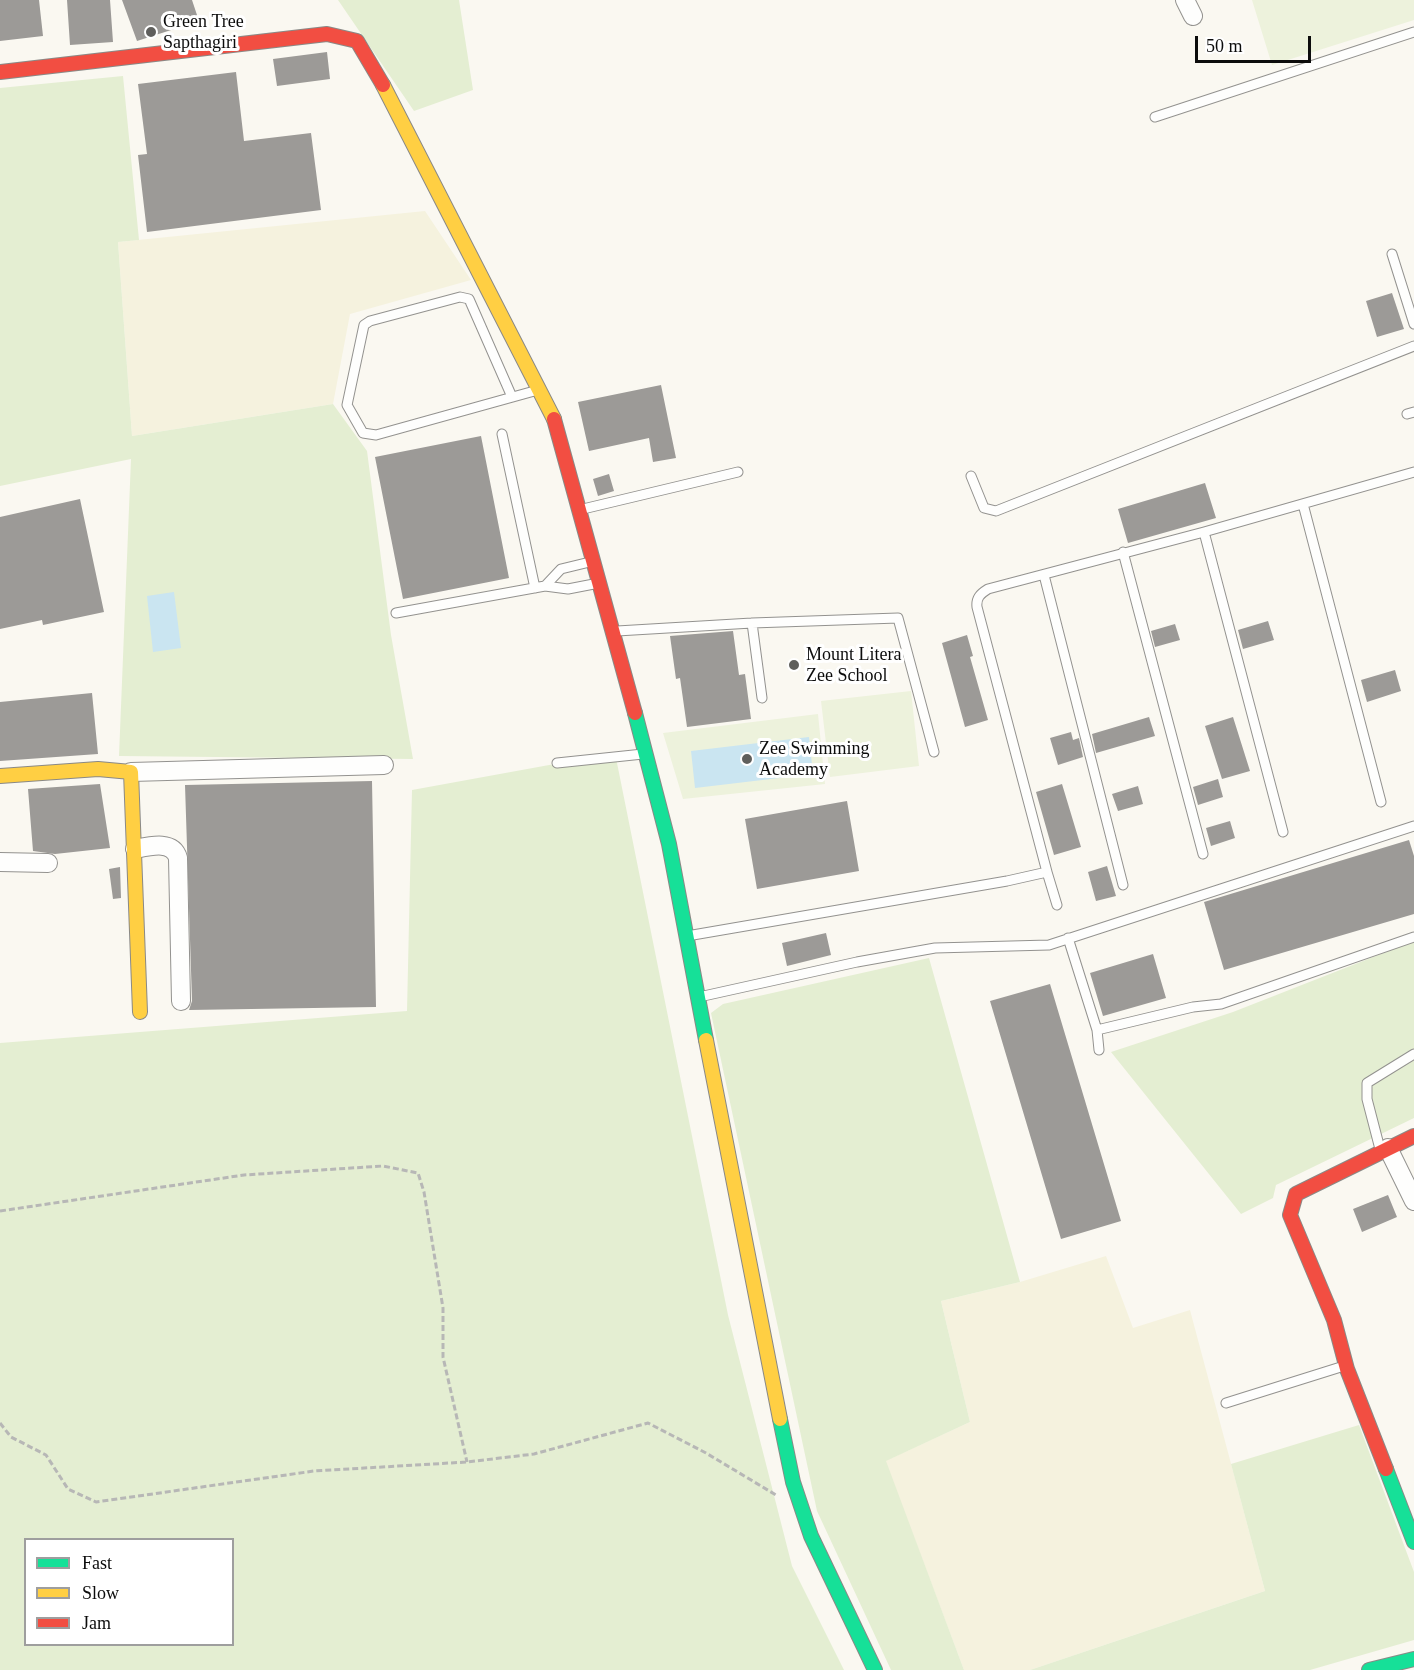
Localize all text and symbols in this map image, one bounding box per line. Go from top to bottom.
place label: Green Tree Sapthagiri [163,11,244,54]
scale bar [1198,24,1314,62]
marker: Green Tree Sapthagiri [144,25,158,39]
text: 50 m [1206,36,1243,56]
place label: Mount Litera Zee School [806,644,901,686]
marker: Mount Litera Zee School [787,658,801,672]
place label: Zee Swimming Academy [759,738,869,780]
marker: Zee Swimming Academy [740,752,754,766]
legend [24,1538,234,1646]
text: Fast [82,1553,112,1573]
text: Slow [82,1583,119,1603]
text: Jam [82,1613,111,1633]

